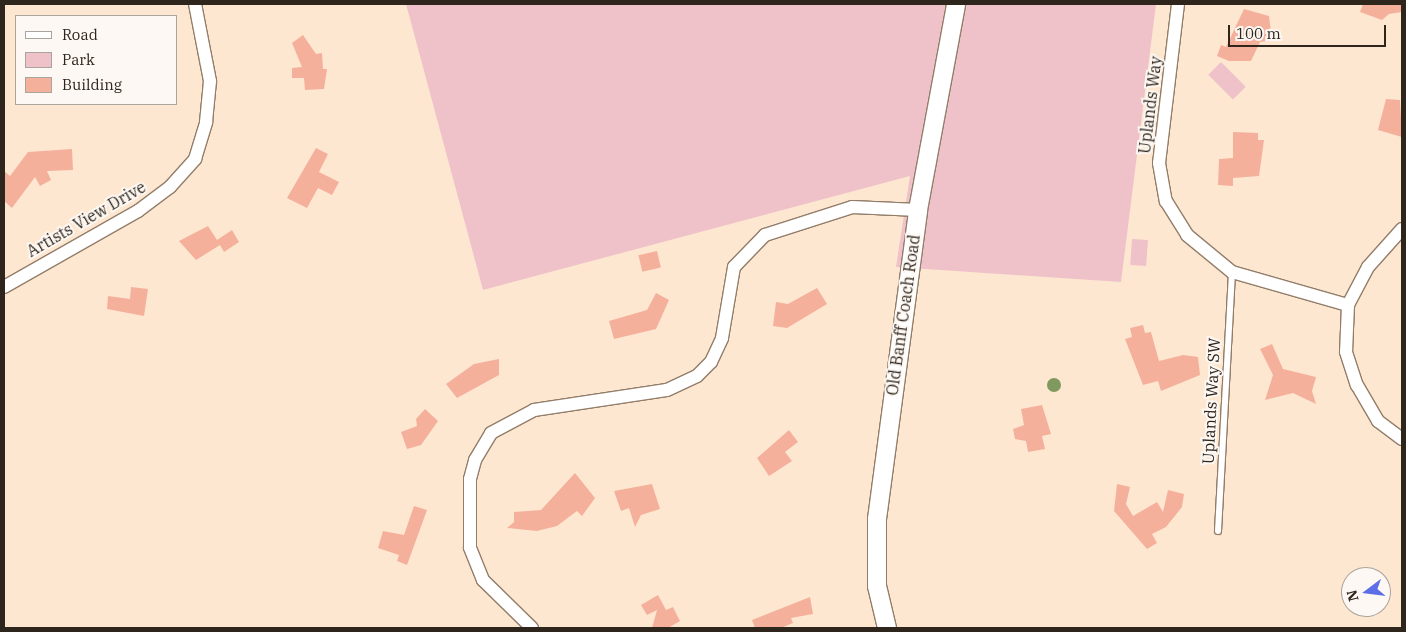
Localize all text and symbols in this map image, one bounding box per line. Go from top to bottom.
legend [15,15,178,105]
scale bar [1231,15,1388,47]
text: 100 m [1236,24,1281,43]
text: Road [62,25,98,44]
text: Park [62,50,95,69]
street label: Uplands Way [1134,55,1166,155]
text: Building [62,75,122,94]
street label: Artists View Drive [23,177,149,261]
street label: Old Banff Coach Road [882,233,924,397]
street label: Uplands Way SW [1198,337,1224,465]
north arrow [1341,567,1391,617]
text: N [1342,588,1363,603]

